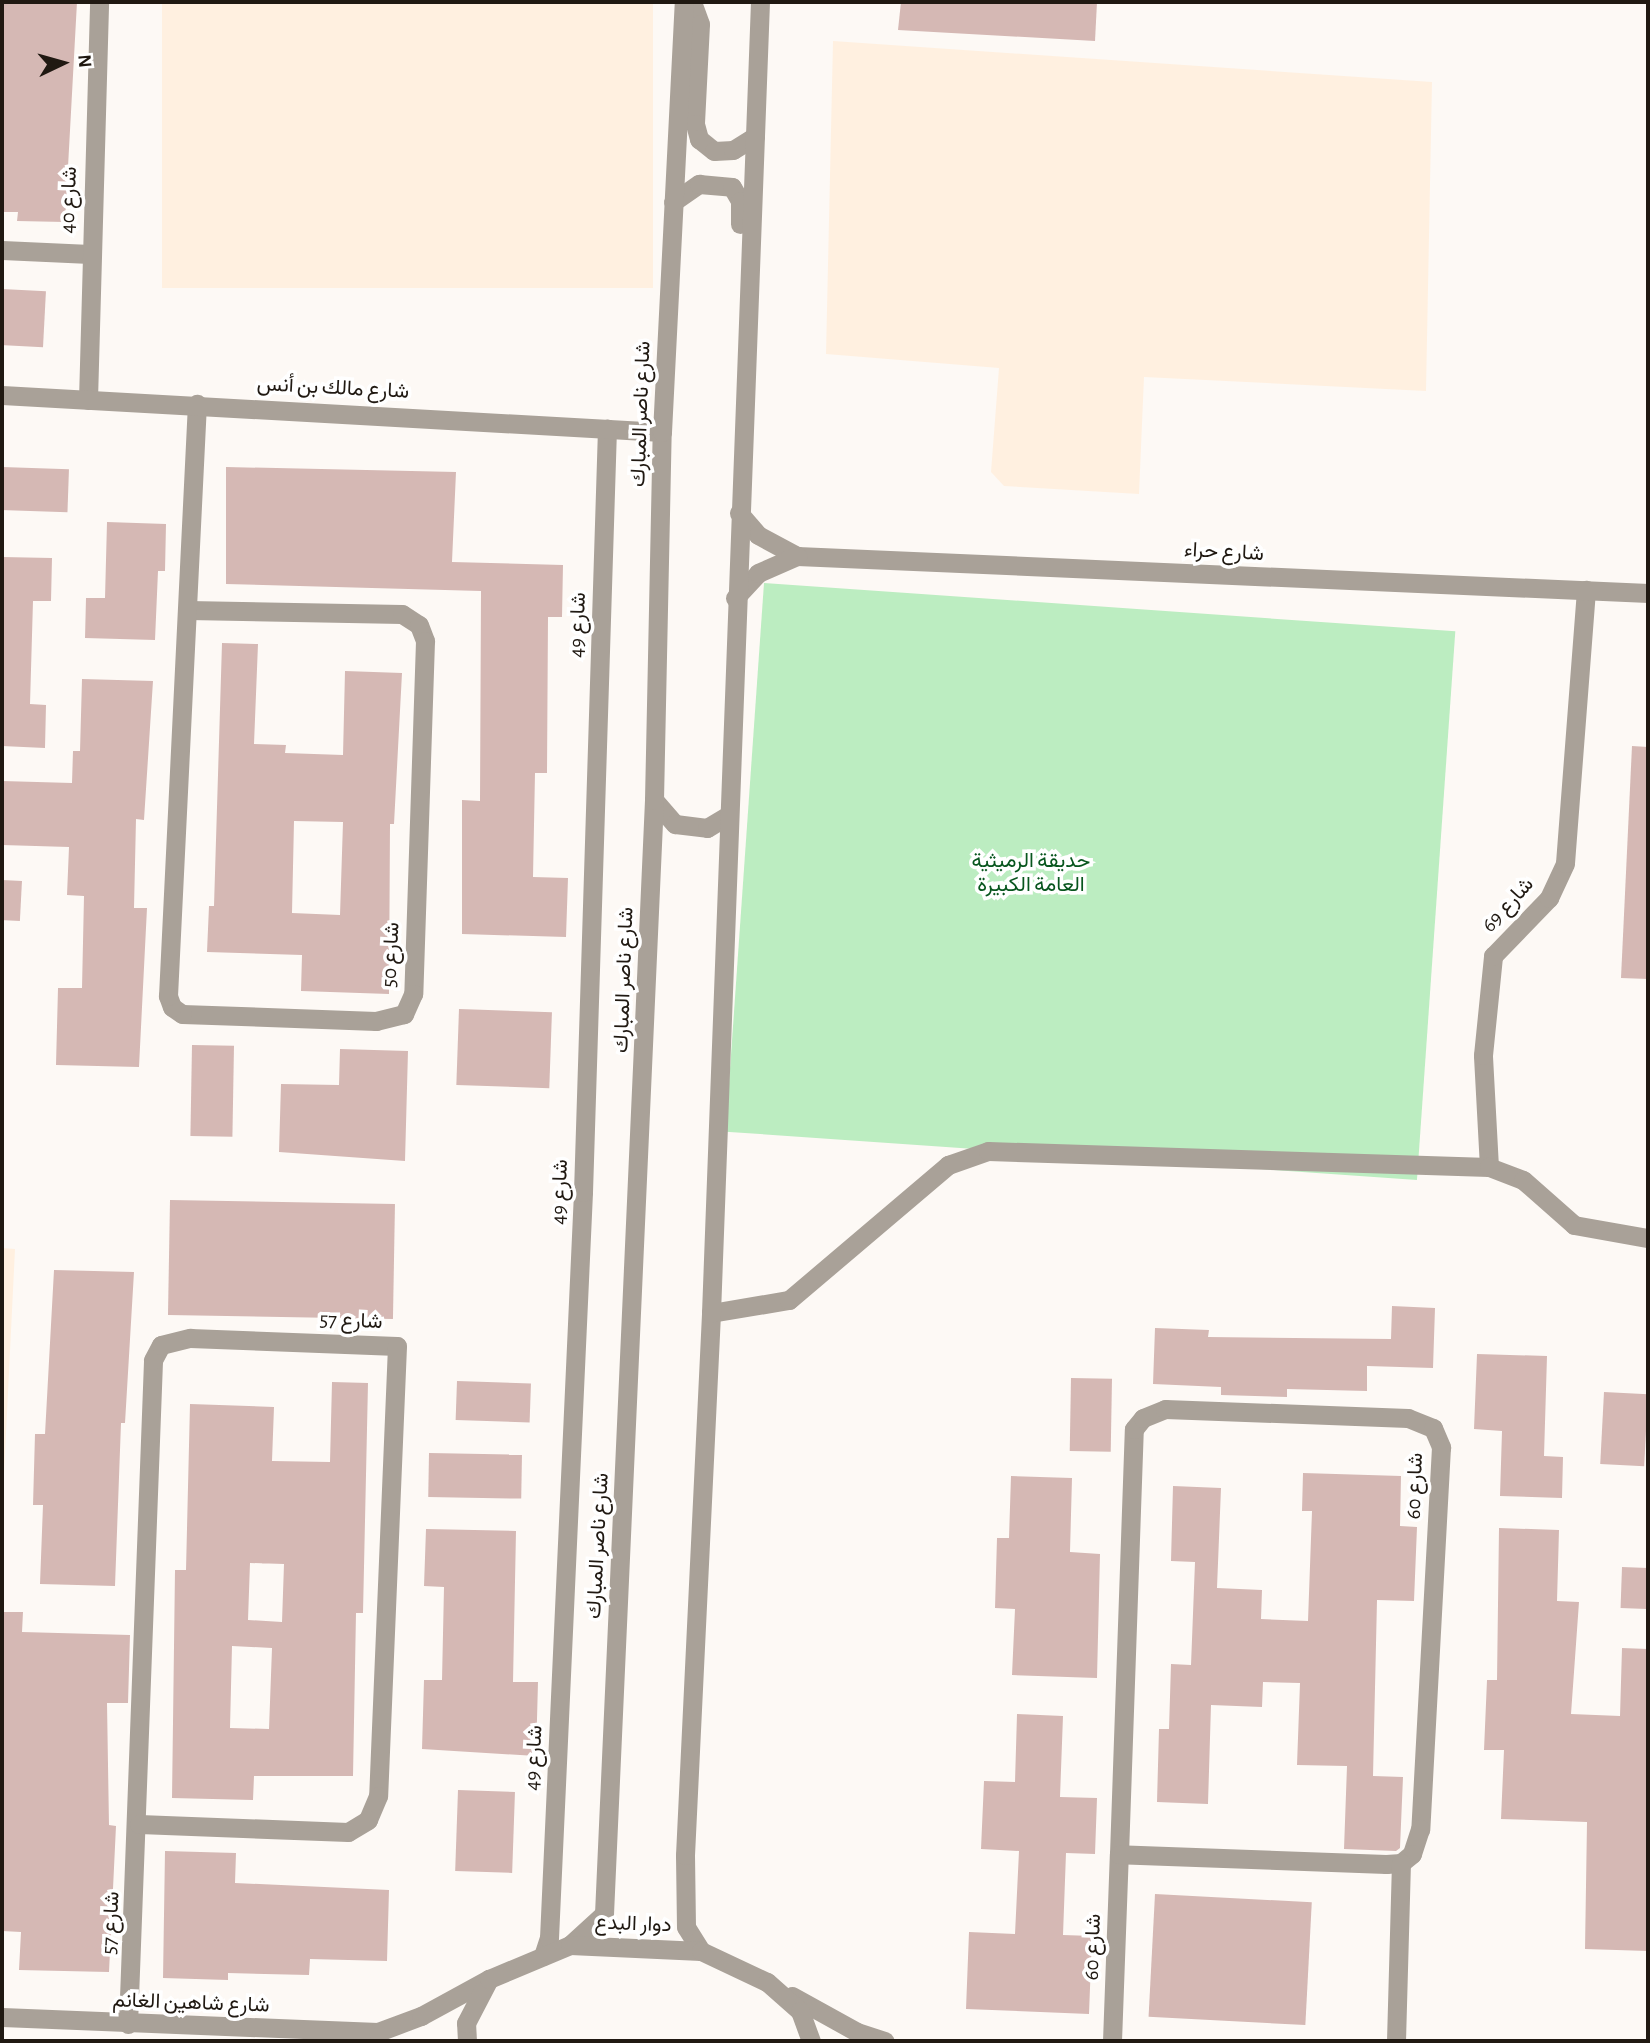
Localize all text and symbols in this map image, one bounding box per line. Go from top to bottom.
north arrow [28,28,98,98]
text: N [74,54,94,69]
street label: شارع 40 [55,166,83,234]
street label: شارع ناصر المبارك [626,340,656,488]
street label: شارع مالك بن أنس [256,371,410,405]
street label: شارع حراء [1183,537,1265,567]
street label: شارع 49 [564,592,592,658]
park label: حديقة الرميثية العامة الكبيرة [972,848,1090,898]
street label: شارع 69 [1477,872,1539,938]
street label: شارع ناصر المبارك [609,906,639,1054]
street label: شارع 50 [377,922,405,988]
street label: شارع 49 [546,1159,574,1225]
street label: شارع 57 [319,1307,383,1335]
street label: شارع 60 [1401,1452,1429,1520]
street label: شارع ناصر المبارك [582,1472,614,1620]
street label: شارع 49 [520,1725,548,1791]
street label: شارع 57 [97,1891,125,1955]
street label: دوار البدع [594,1910,672,1938]
street label: شارع 60 [1079,1913,1107,1981]
street label: شارع شاهين الغانم [112,1988,270,2018]

